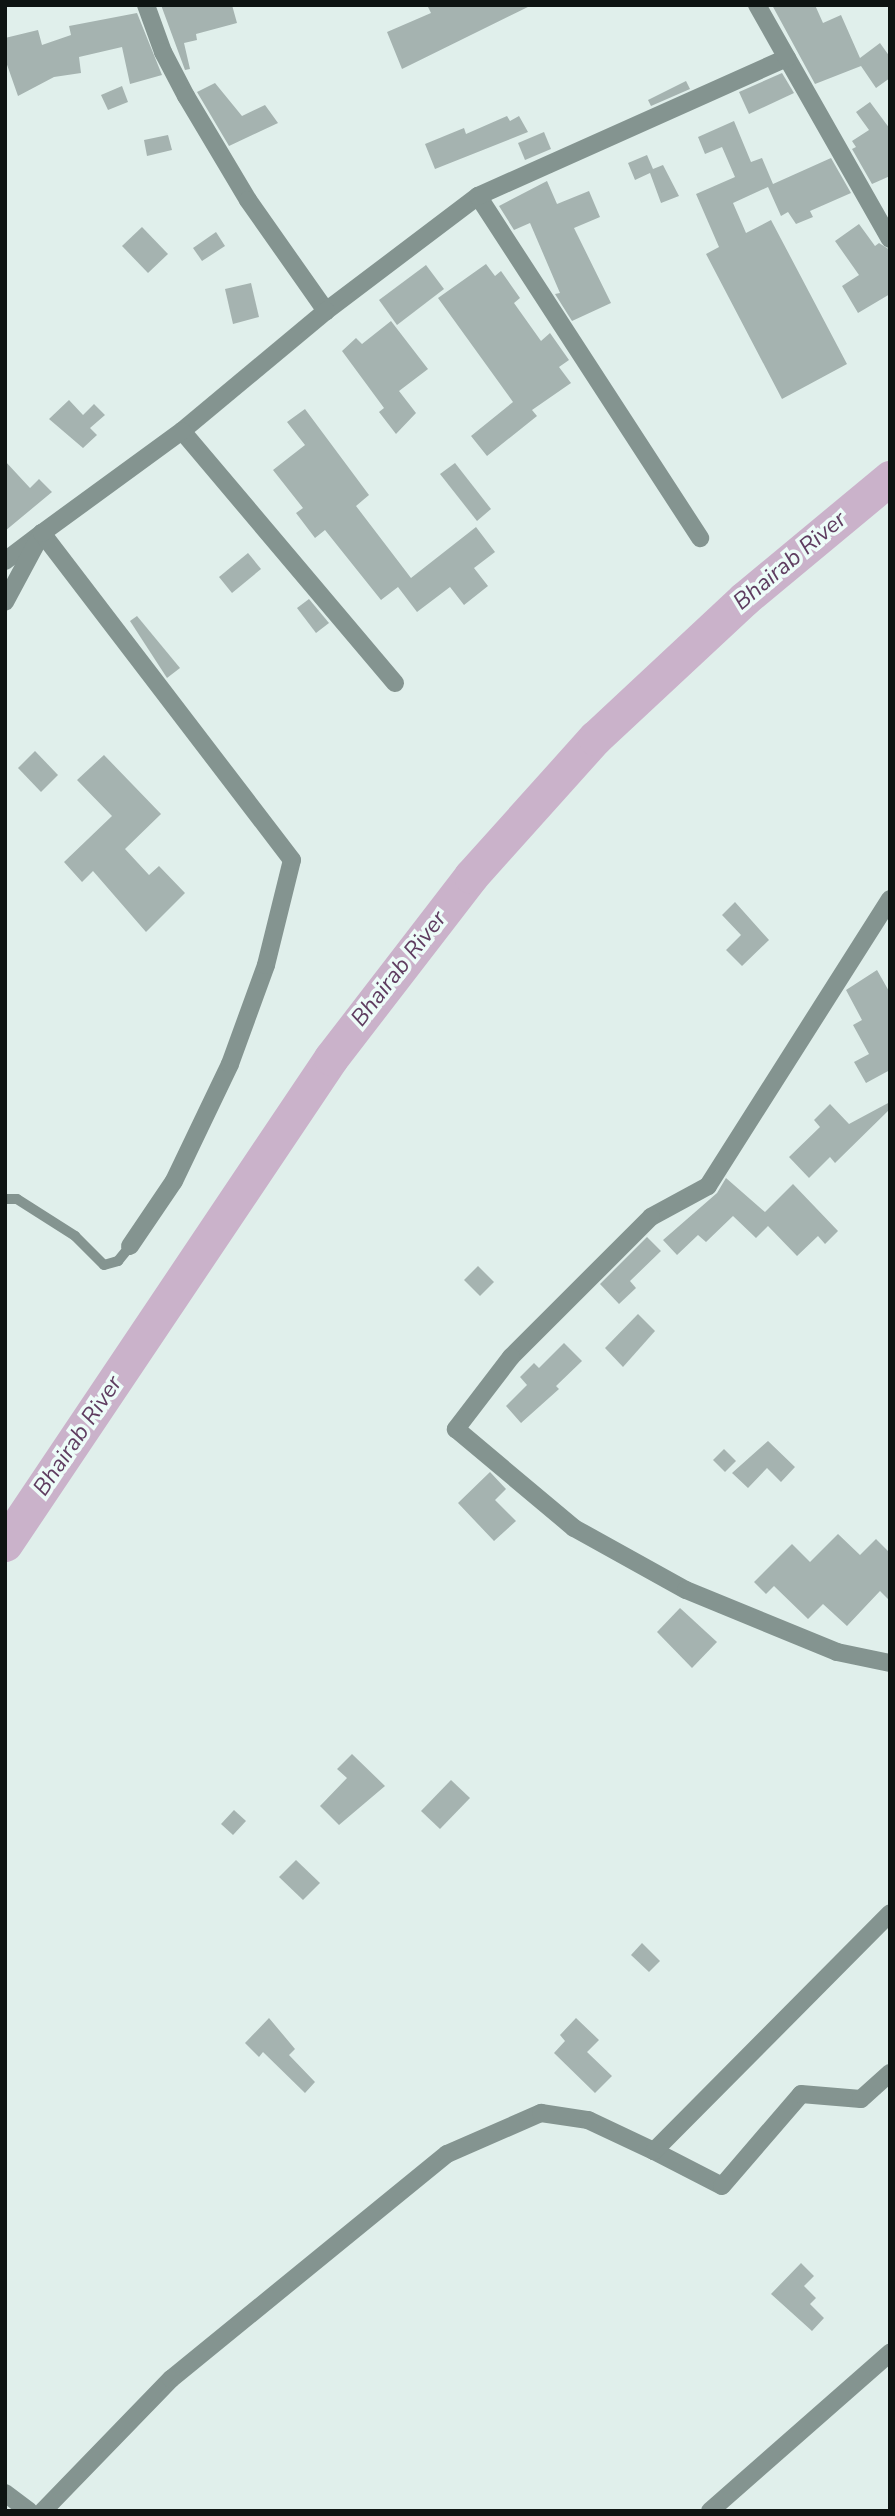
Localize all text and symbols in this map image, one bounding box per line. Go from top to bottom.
water label: Bhairab River [728,506,852,616]
water label: Bhairab River [345,906,453,1032]
water label: Bhairab River [28,1371,128,1501]

